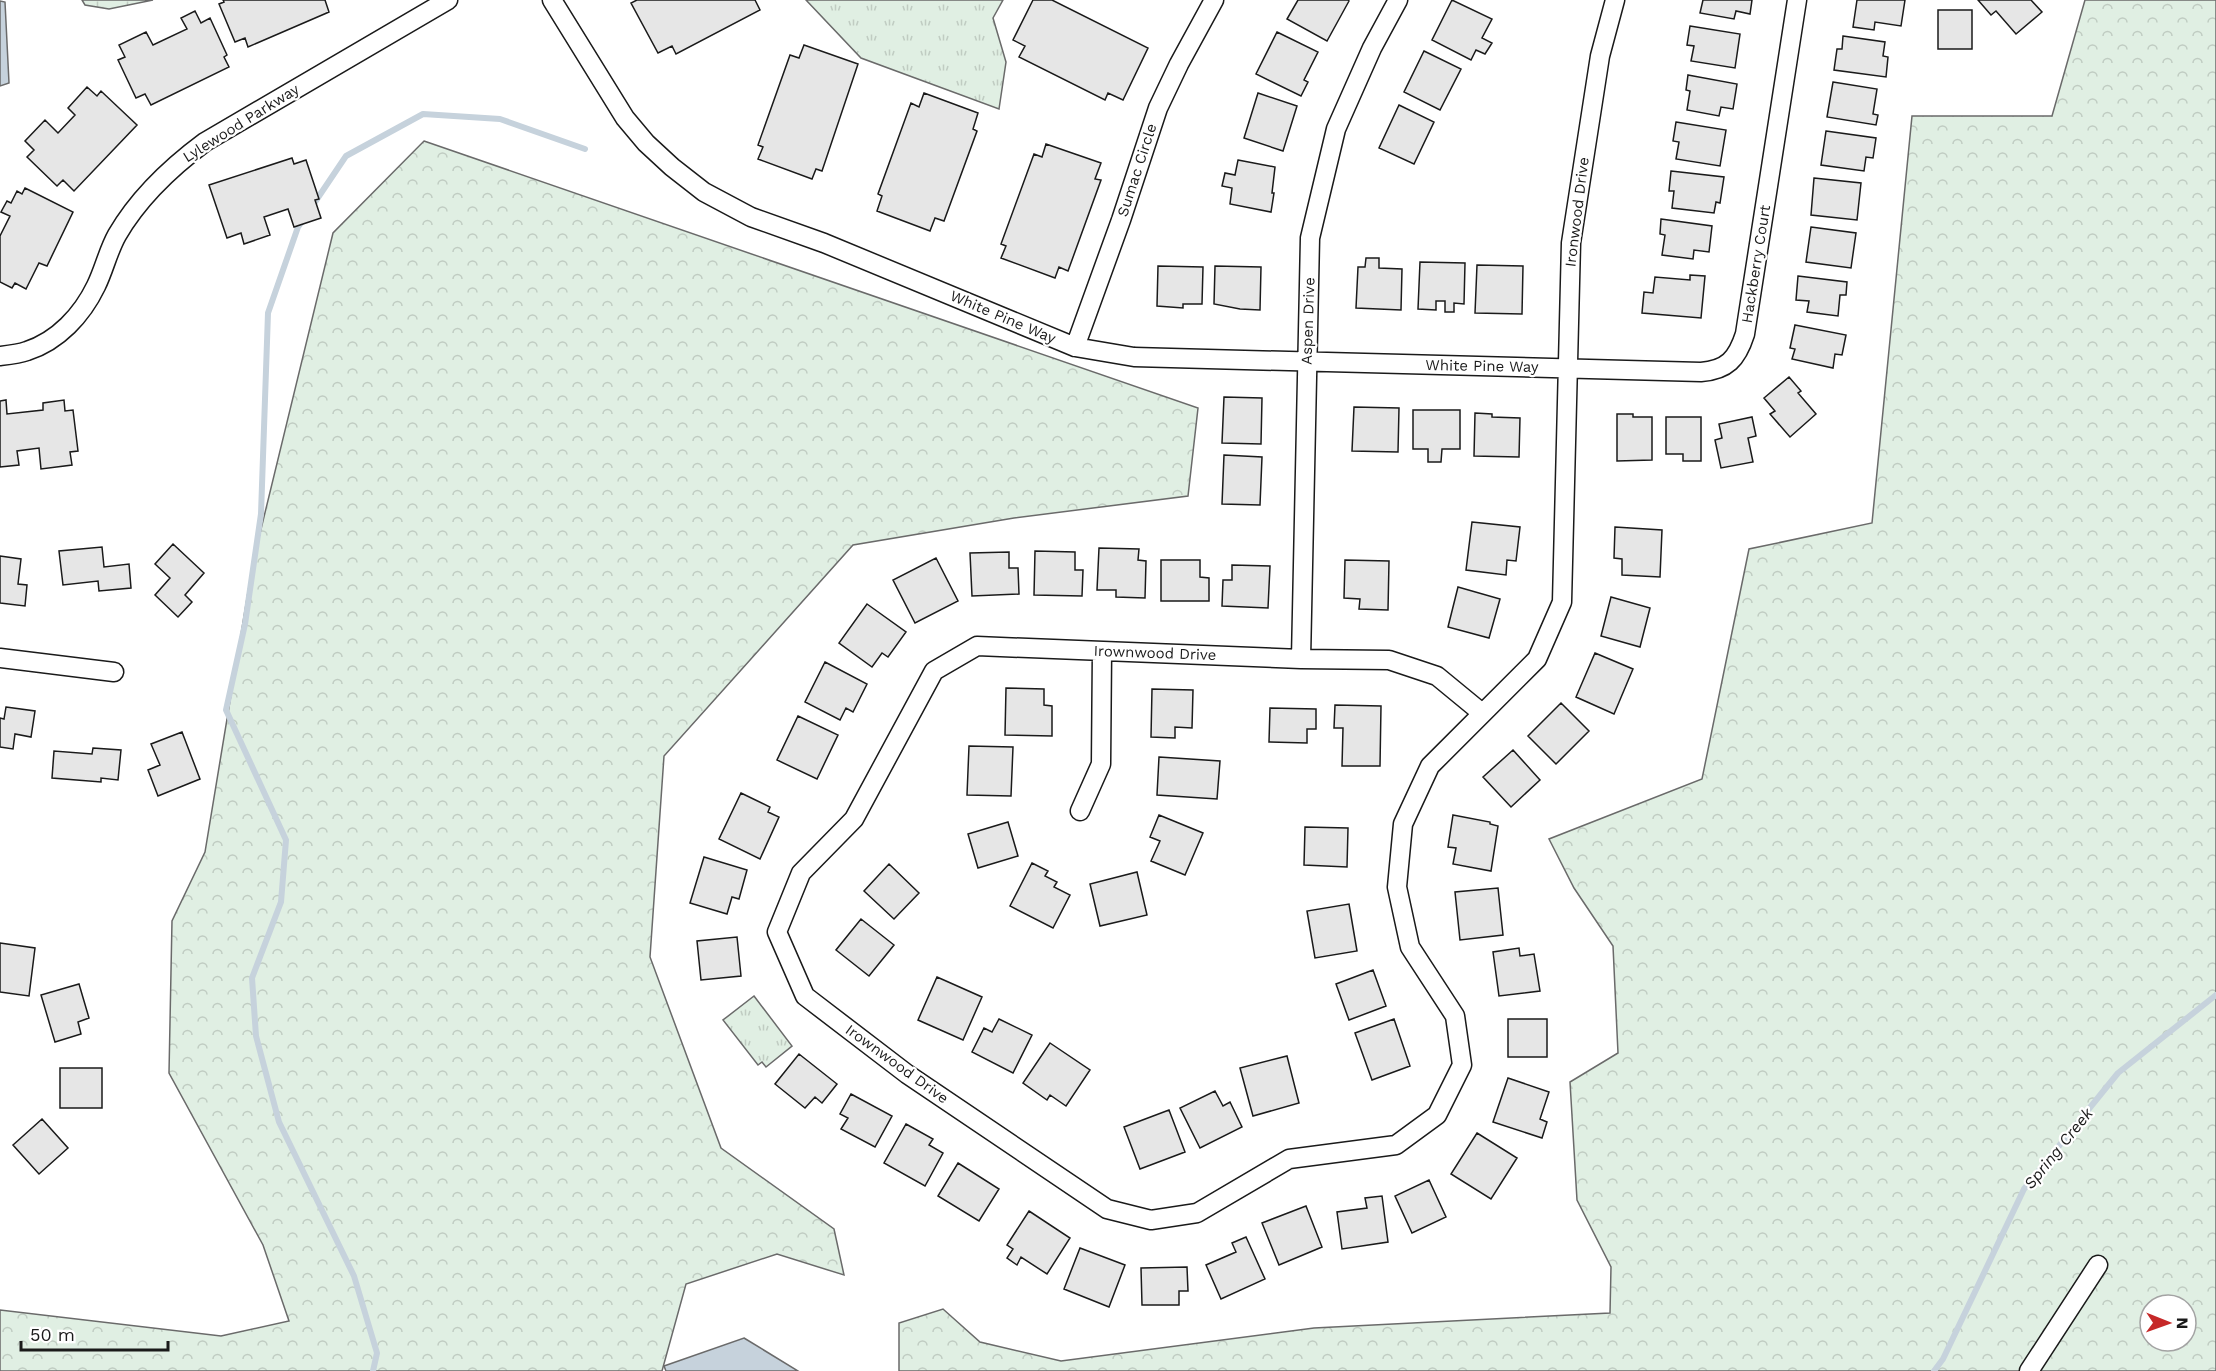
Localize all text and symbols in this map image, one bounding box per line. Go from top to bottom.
street label: Lylewood Parkway [180,80,303,166]
street label: Sumac Circle [1113,121,1161,219]
street label: Ironwood Drive [1561,156,1593,268]
street label: Hackberry Court [1738,203,1774,324]
street label: Aspen Drive [1297,277,1319,365]
street label: White Pine Way [947,287,1059,347]
street label: White Pine Way [1425,356,1539,376]
street label: Irownwood Drive [1093,642,1217,664]
street label: Irownwood Drive [842,1021,952,1107]
water label: Spring Creek [2020,1103,2098,1193]
north arrow [2138,1293,2198,1353]
scale bar [21,1314,168,1352]
text: N [2173,1317,2192,1329]
text: 50 m [30,1324,75,1345]

